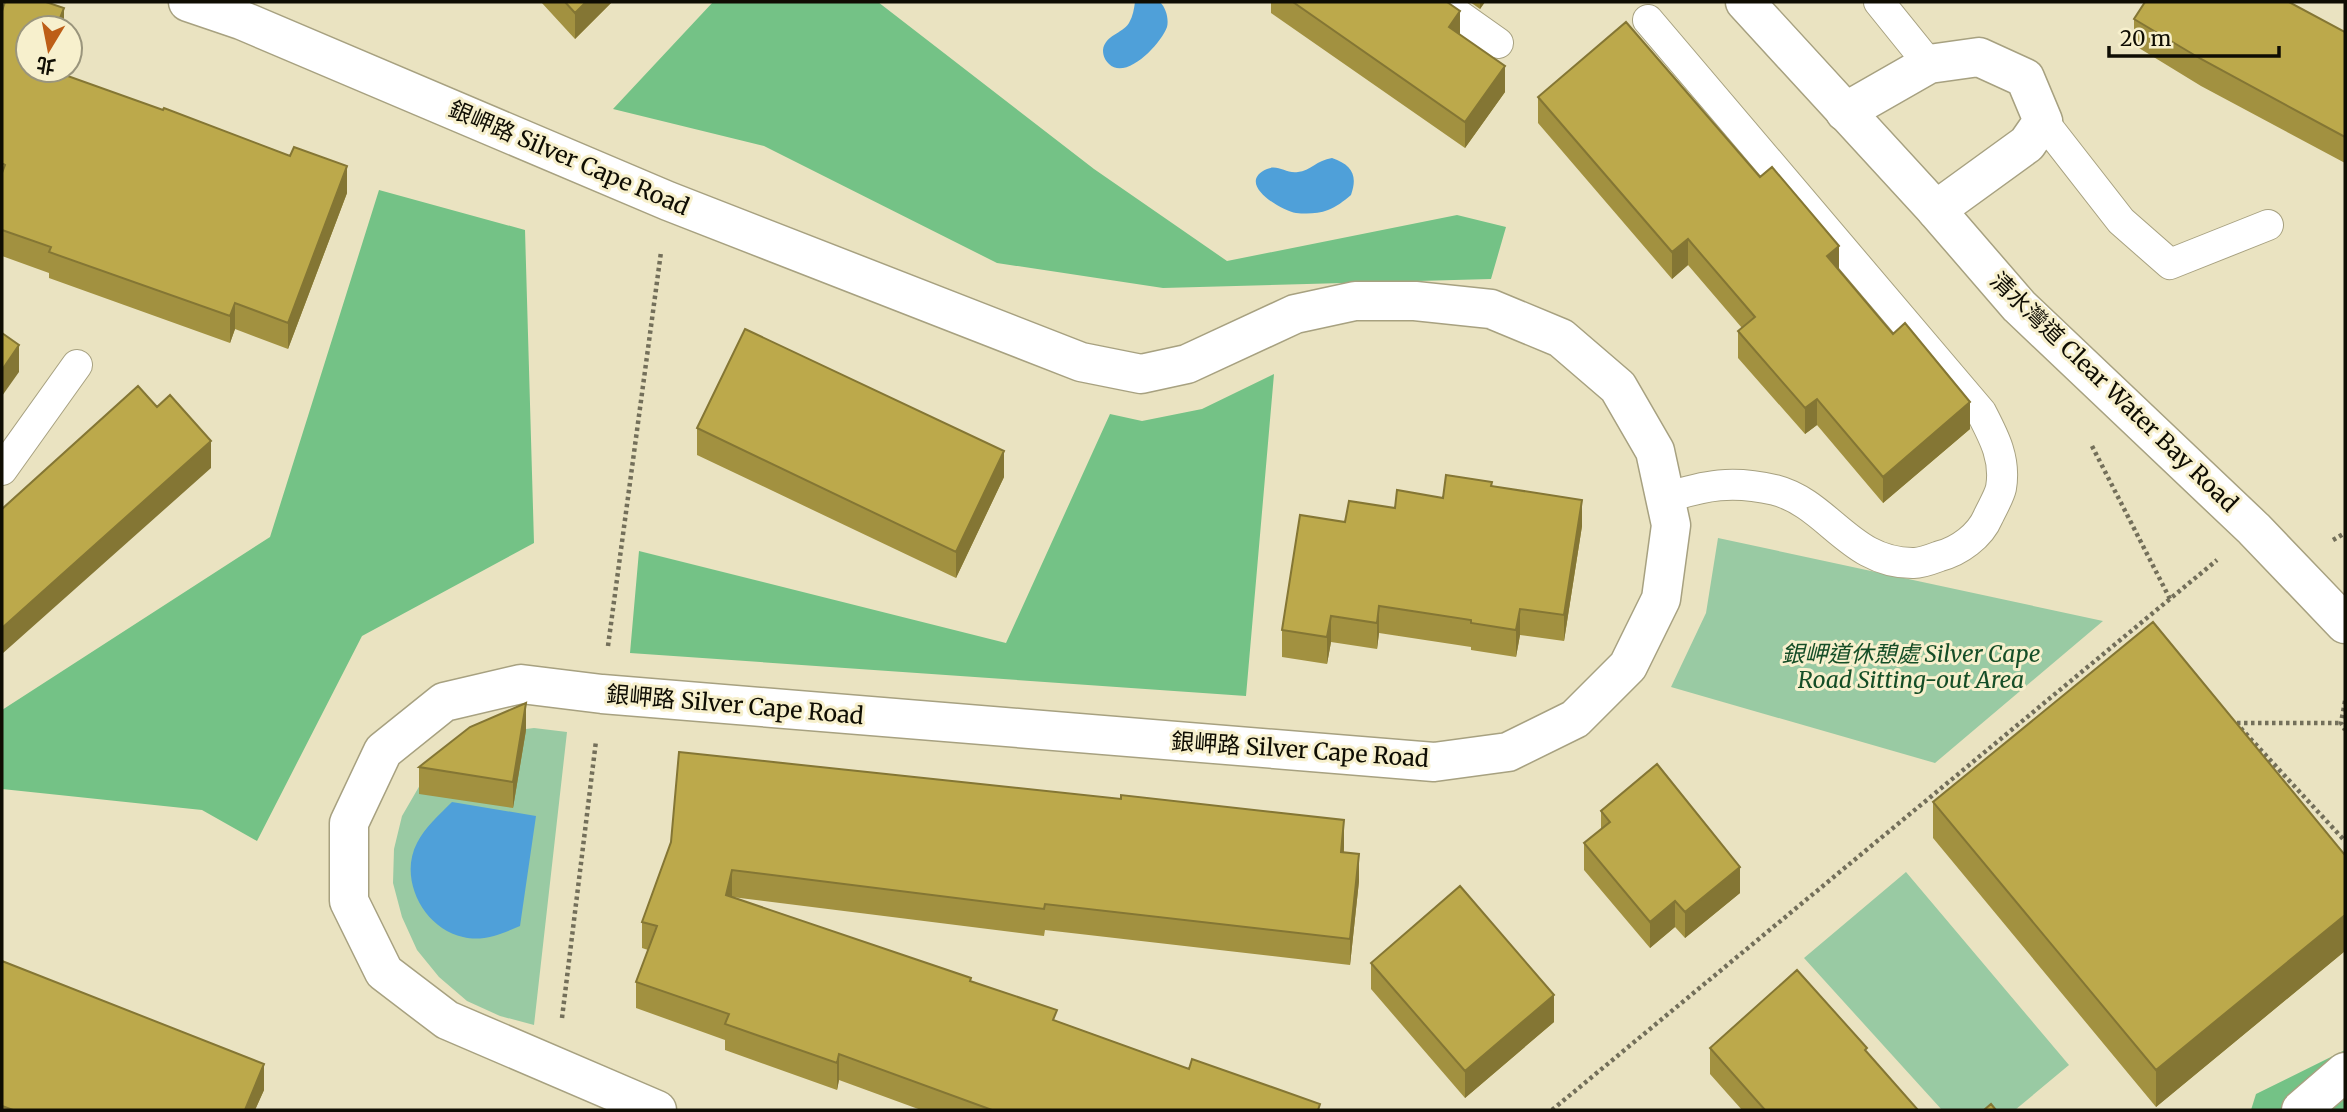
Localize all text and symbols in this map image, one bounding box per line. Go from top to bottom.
north arrow [14,14,84,84]
scale bar [2109,14,2279,58]
text: 20 m [2120,25,2172,52]
text: 北 [35,52,57,79]
street label: 銀岬路 Silver Cape Road [445,94,694,221]
street label: 清水灣道 Clear Water Bay Road [1985,266,2244,518]
park label: 銀岬道休憩處 Silver Cape Road Sitting-out Area [1782,639,2040,694]
street label: 銀岬路 Silver Cape Road [605,679,865,730]
street label: 銀岬路 Silver Cape Road [1170,726,1430,773]

